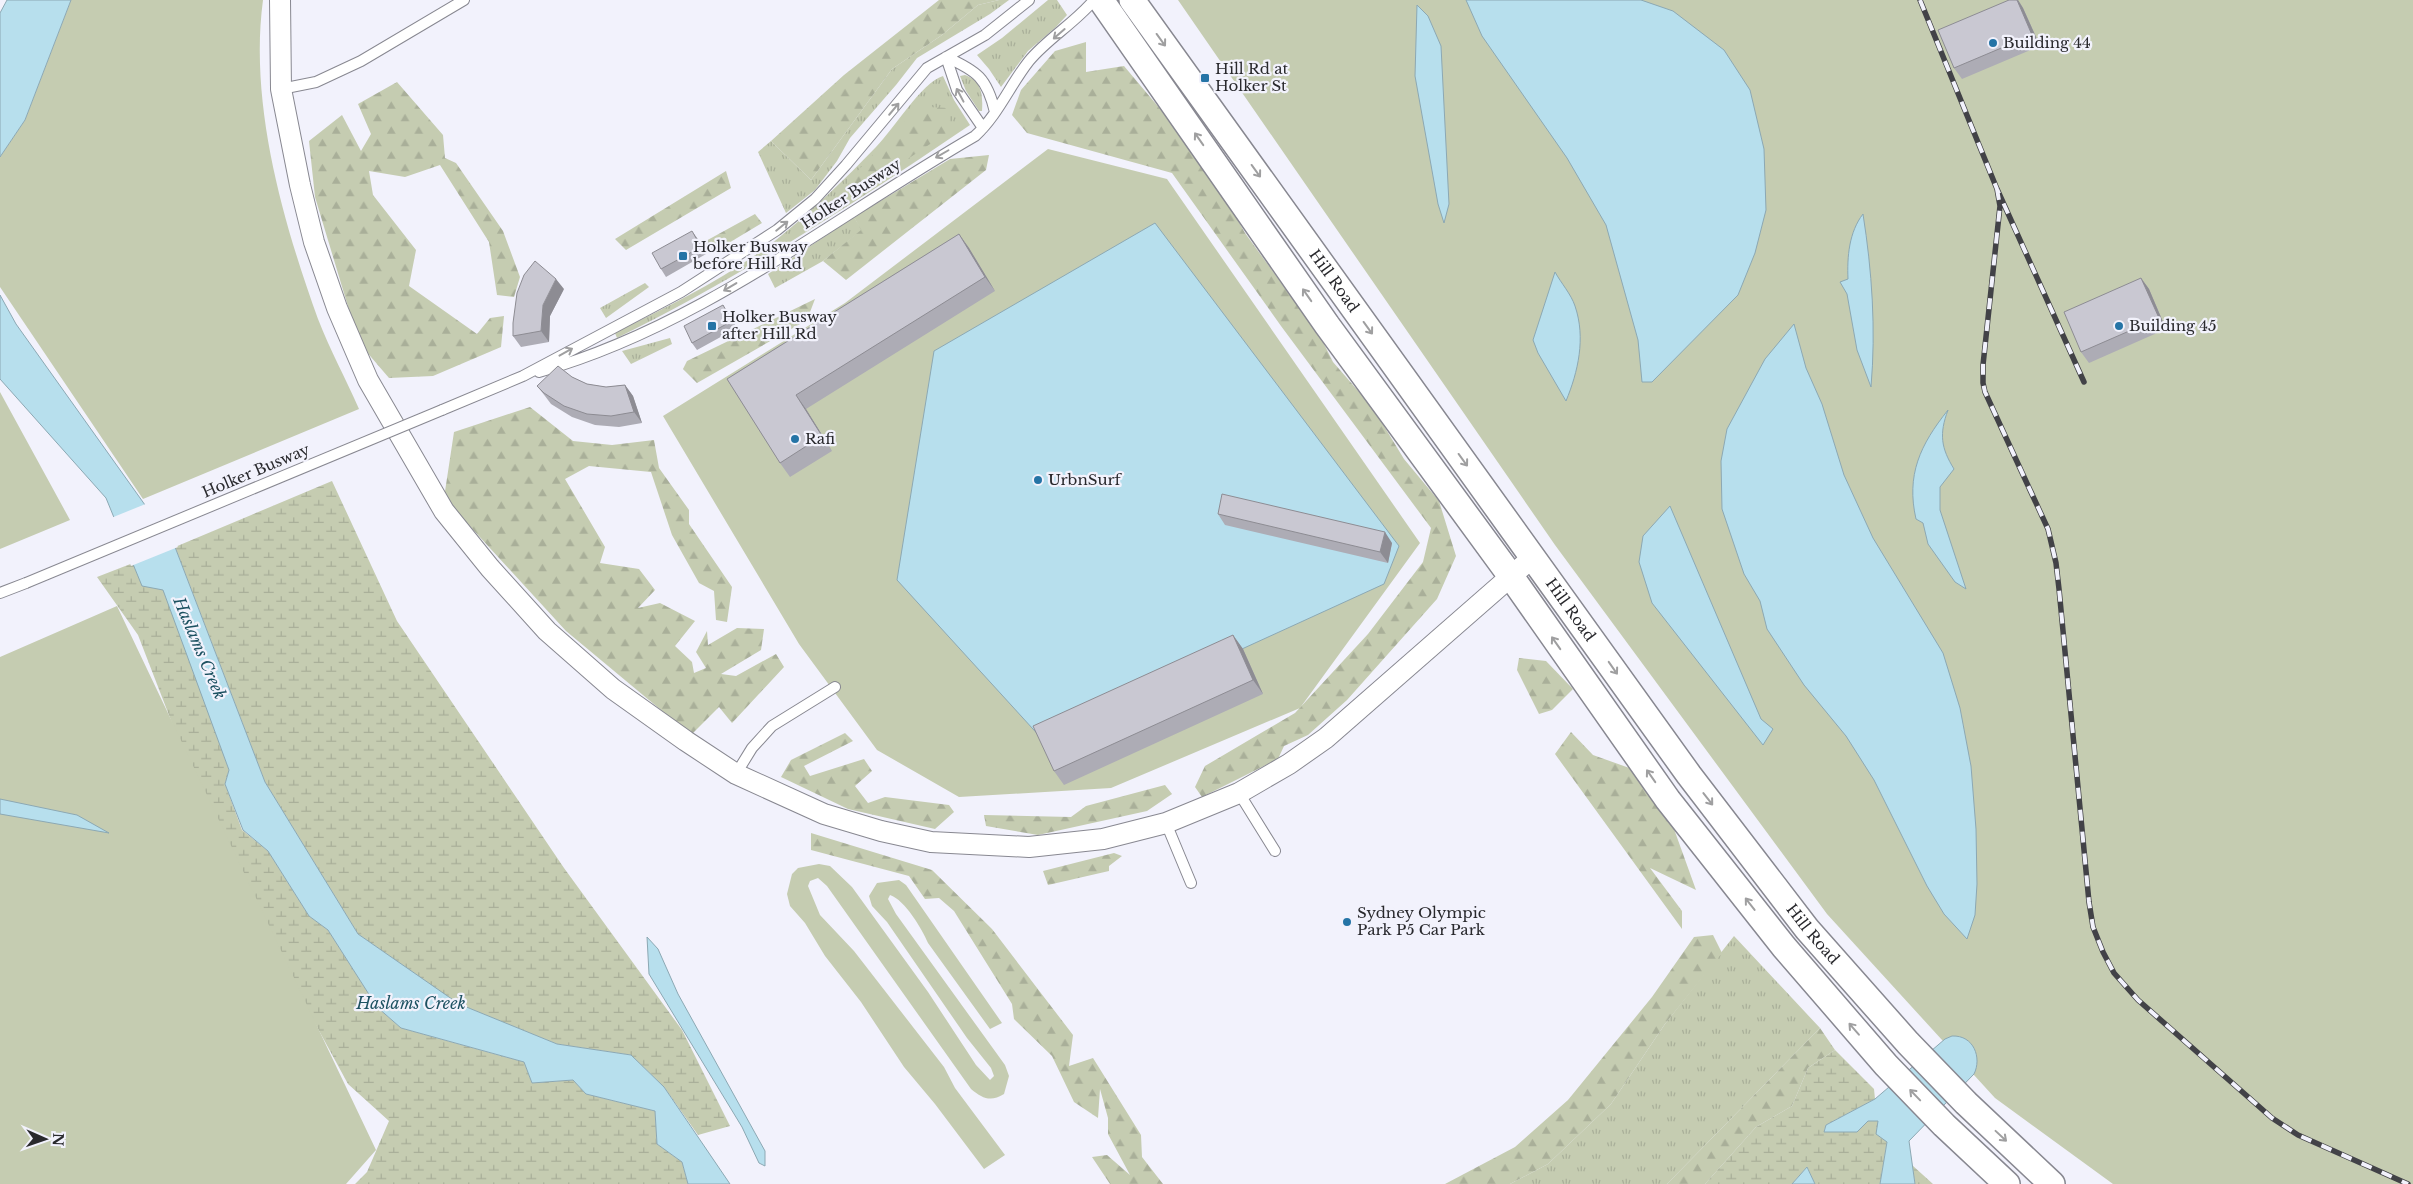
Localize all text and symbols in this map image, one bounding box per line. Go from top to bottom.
one-way arrow [1052,28,1065,39]
one-way arrow [1156,32,1166,46]
place label: Building 44 [2003,33,2091,52]
marker: Building 44 [1987,37,1999,49]
place label: Hill Rd at Holker St [1215,59,1288,95]
marker: Hill Rd at Holker St [1199,72,1211,84]
one-way arrow [955,88,965,103]
one-way arrow [888,103,899,116]
one-way arrow [1194,132,1204,146]
one-way arrow [935,150,950,160]
street label: Holker Busway [797,154,904,233]
one-way arrow [1251,164,1261,178]
one-way arrow [775,221,788,232]
place label: Holker Busway before Hill Rd [692,237,808,273]
street label: Hill Road [1305,245,1363,316]
marker: Holker Busway before Hill Rd [677,250,689,262]
one-way arrow [723,282,737,292]
one-way arrow [1302,288,1312,302]
place label: Holker Busway after Hill Rd [722,307,837,343]
place label: Building 45 [2129,316,2216,335]
marker: Holker Busway after Hill Rd [706,320,718,332]
one-way arrow [1363,320,1373,334]
marker: Building 45 [2113,320,2125,332]
one-way arrow [558,347,573,356]
place label: Rafi [805,429,835,448]
marker: Rafi [789,433,801,445]
street label: Holker Busway [199,439,313,502]
one-way arrow [1458,452,1468,466]
place label: UrbnSurf [1048,470,1123,489]
marker: UrbnSurf [1032,474,1044,486]
street label: Hill Road [1542,574,1600,645]
water label: Haslams Creek [169,593,231,702]
one-way arrow [1551,636,1561,650]
one-way arrow [1607,661,1618,674]
one-way arrow [1645,769,1656,783]
one-way arrow [1702,792,1713,805]
one-way arrow [1745,897,1755,911]
street label: Hill Road [1782,900,1844,968]
place label: Sydney Olympic Park P5 Car Park [1357,903,1486,939]
marker: Sydney Olympic Park P5 Car Park [1341,916,1353,928]
water label: Haslams Creek [355,993,466,1013]
one-way arrow [1849,1022,1860,1035]
one-way arrow [1909,1089,1921,1102]
north arrow [20,1114,70,1164]
one-way arrow [1995,1130,2008,1142]
text: N [49,1133,67,1146]

